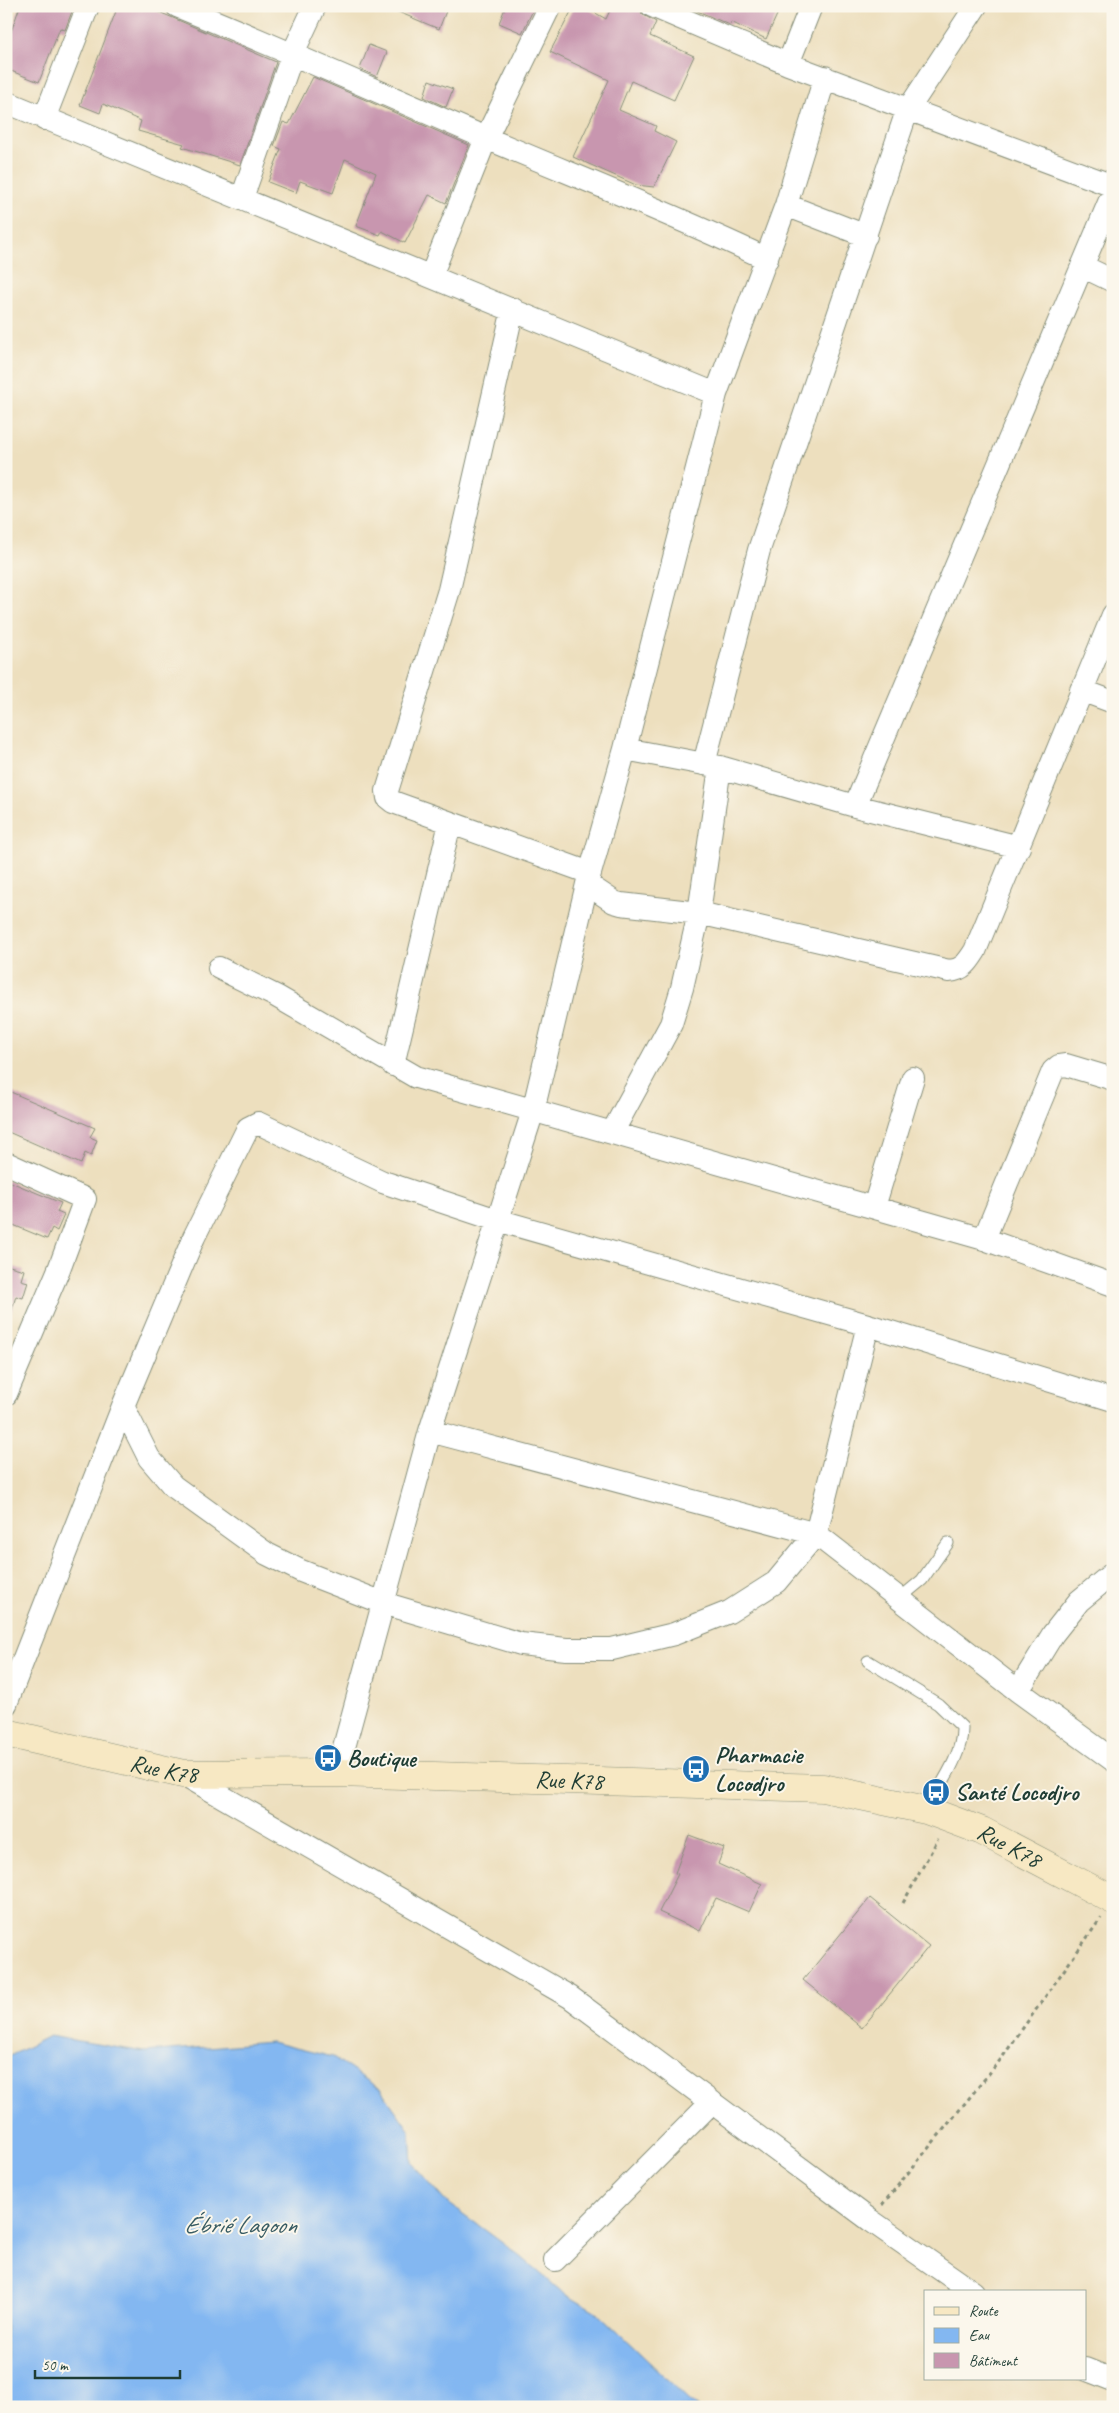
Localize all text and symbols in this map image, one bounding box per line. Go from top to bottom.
place label: Pharmacie Locodjro [715,1740,804,1798]
bus stop icon: Boutique [313,1743,343,1773]
place label: Boutique [347,1743,418,1773]
street label: Rue K78 [127,1747,200,1790]
bus stop icon: Pharmacie Locodjro [681,1754,711,1784]
street label: Rue K78 [535,1764,606,1796]
bus stop icon: Santé Locodjro [921,1777,951,1807]
place label: Santé Locodjro [955,1777,1081,1807]
street label: Rue K78 [972,1816,1048,1876]
water label: Ébrié Lagoon [184,2209,298,2241]
legend [924,2290,1086,2380]
text: Route [969,2302,999,2321]
text: Eau [969,2326,990,2345]
scale bar [35,2348,180,2380]
text: Bâtiment [969,2352,1019,2371]
text: 50 m [42,2356,69,2375]

